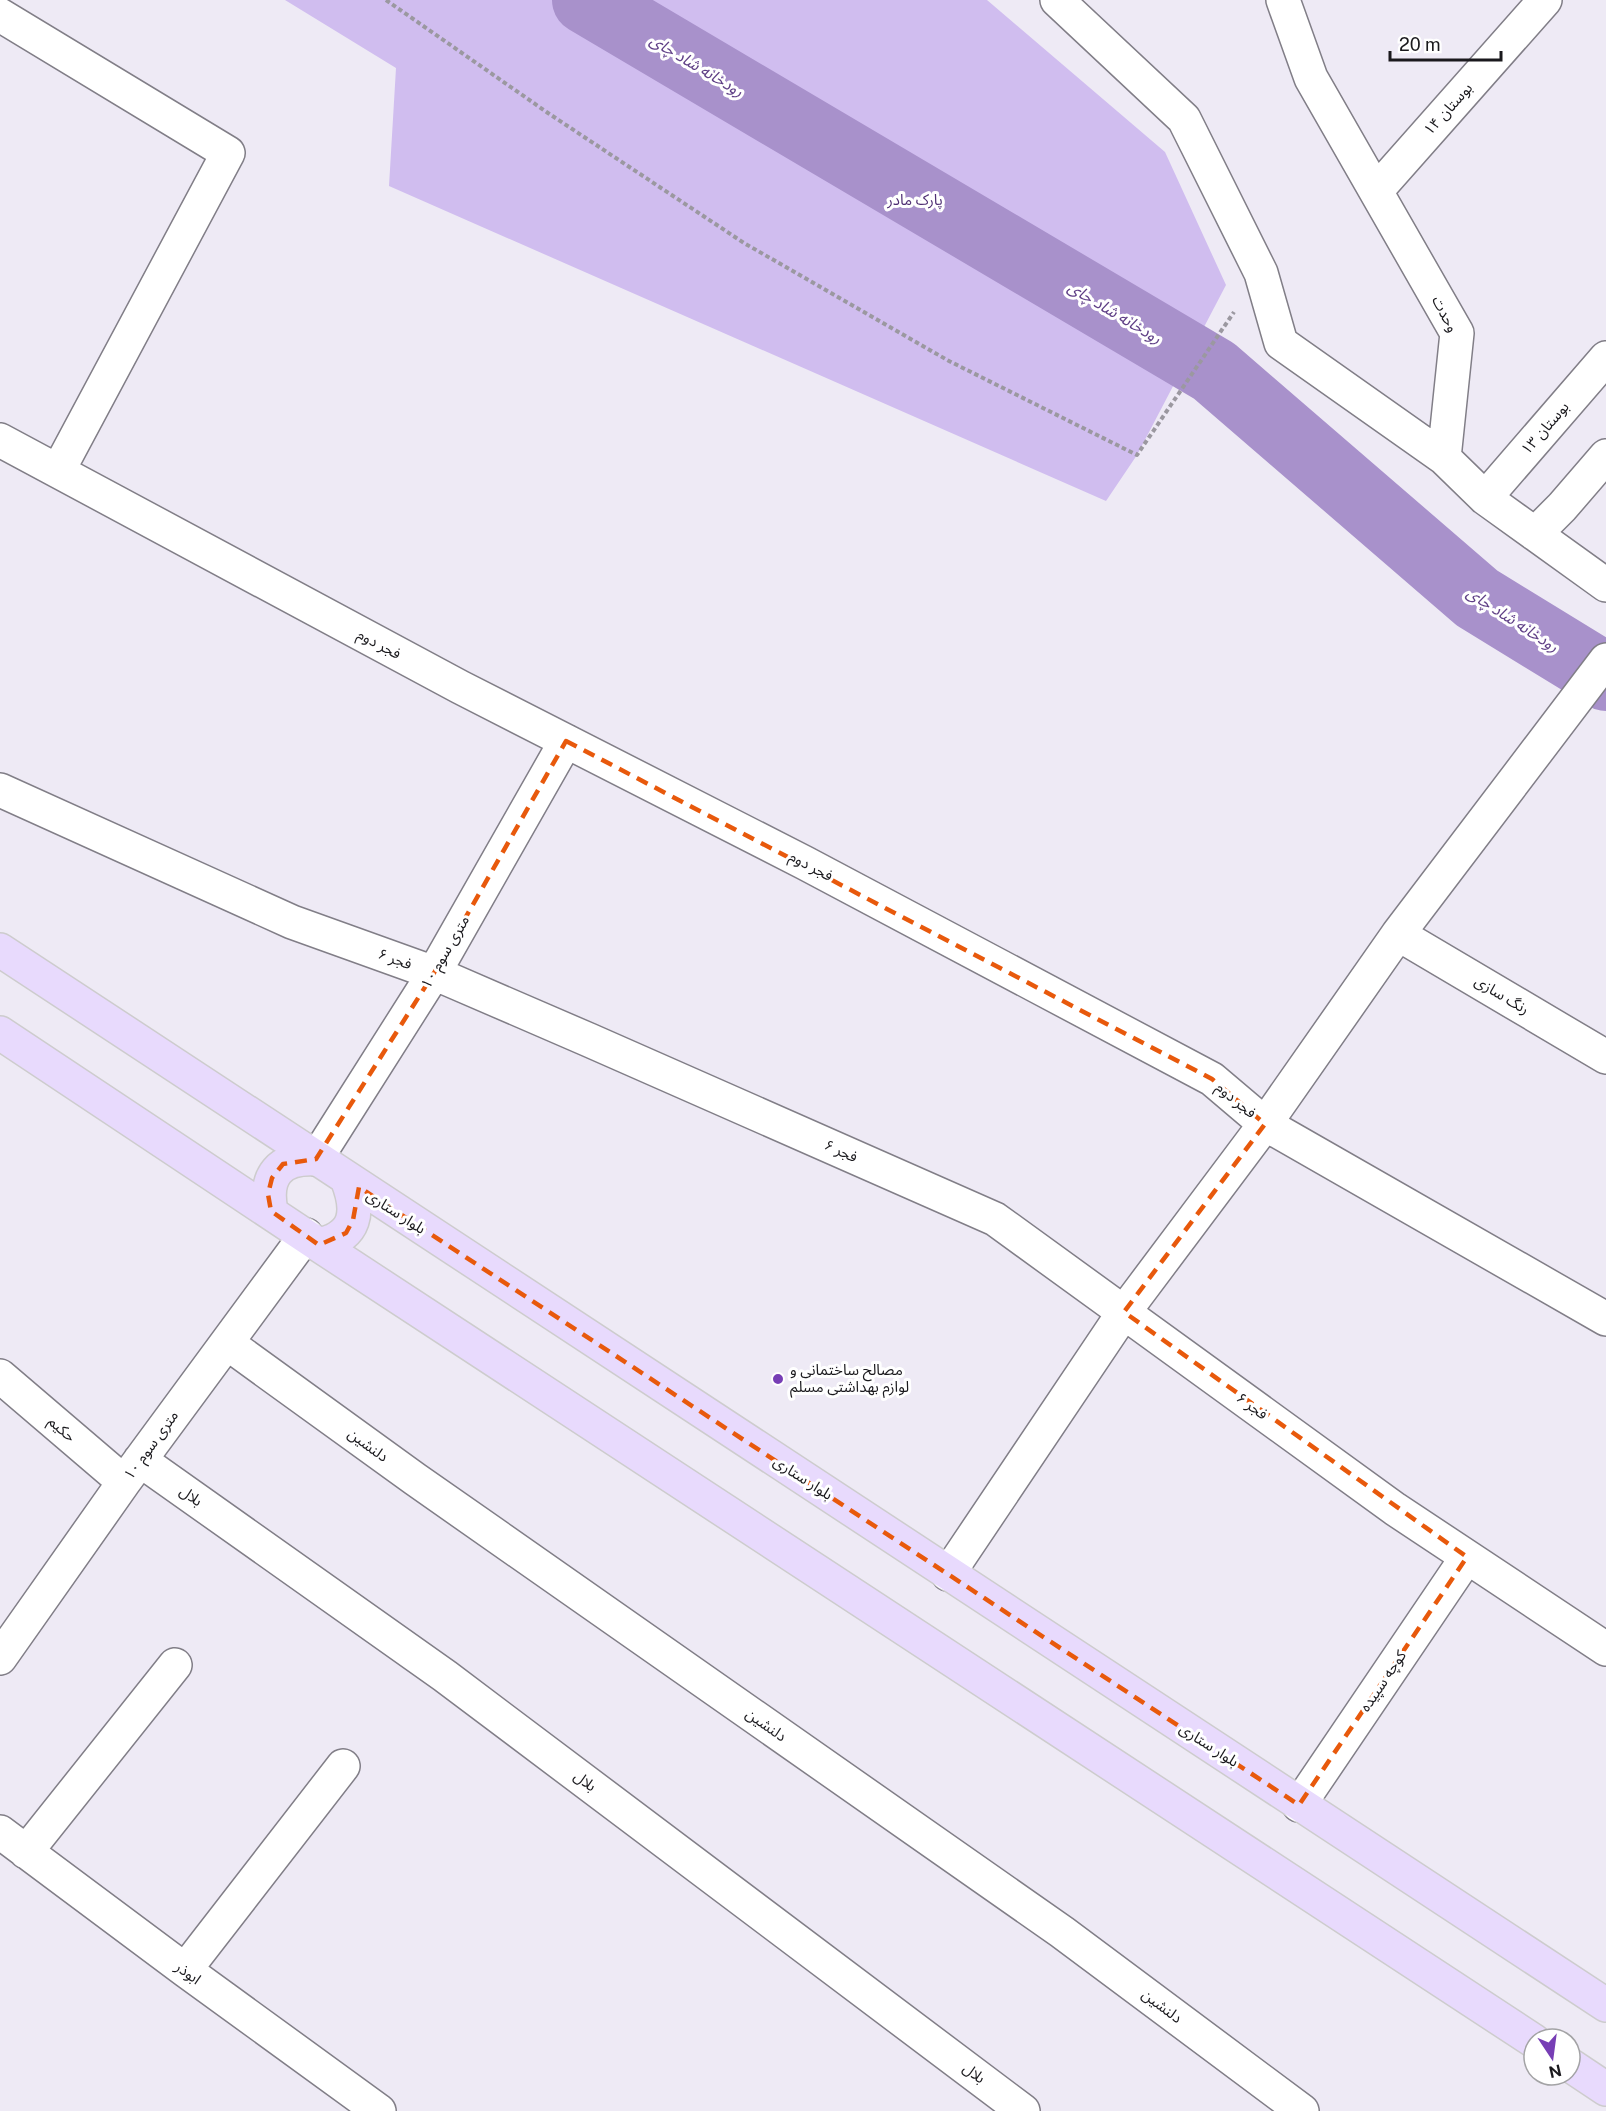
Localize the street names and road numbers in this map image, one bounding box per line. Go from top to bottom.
street label: بوستان ۱۴ [1420,79,1476,139]
street label: وحدت [1428,293,1462,335]
street label: بوستان ۱۳ [1517,398,1573,458]
street label: فجر دوم [353,625,404,665]
street label: فجر دوم [785,847,836,887]
street label: ۱۰ متری سوم [417,912,475,993]
street label: فجر ۶ [376,945,415,973]
street label: رنگ سازی [1471,972,1533,1018]
street label: فجر دوم [1211,1078,1260,1124]
street label: فجر ۶ [822,1136,861,1166]
street label: بلوار ستاری [363,1186,429,1238]
street label: فجر ۶ [1233,1389,1271,1424]
street label: ۱۰ متری سوم [120,1407,184,1484]
street label: حکیم [43,1412,80,1447]
street label: دلنشین [344,1424,392,1466]
street label: بلوار ستاری [770,1452,836,1504]
street label: بلال [176,1482,206,1510]
street label: کوچه سپیده [1356,1646,1411,1716]
street label: دلنشین [742,1705,790,1745]
street label: بلوار ستاری [1176,1719,1242,1771]
street label: بلال [570,1767,600,1795]
street label: ابوذر [171,1957,204,1988]
street label: دلنشین [1138,1985,1186,2027]
street label: بلال [959,2059,989,2087]

